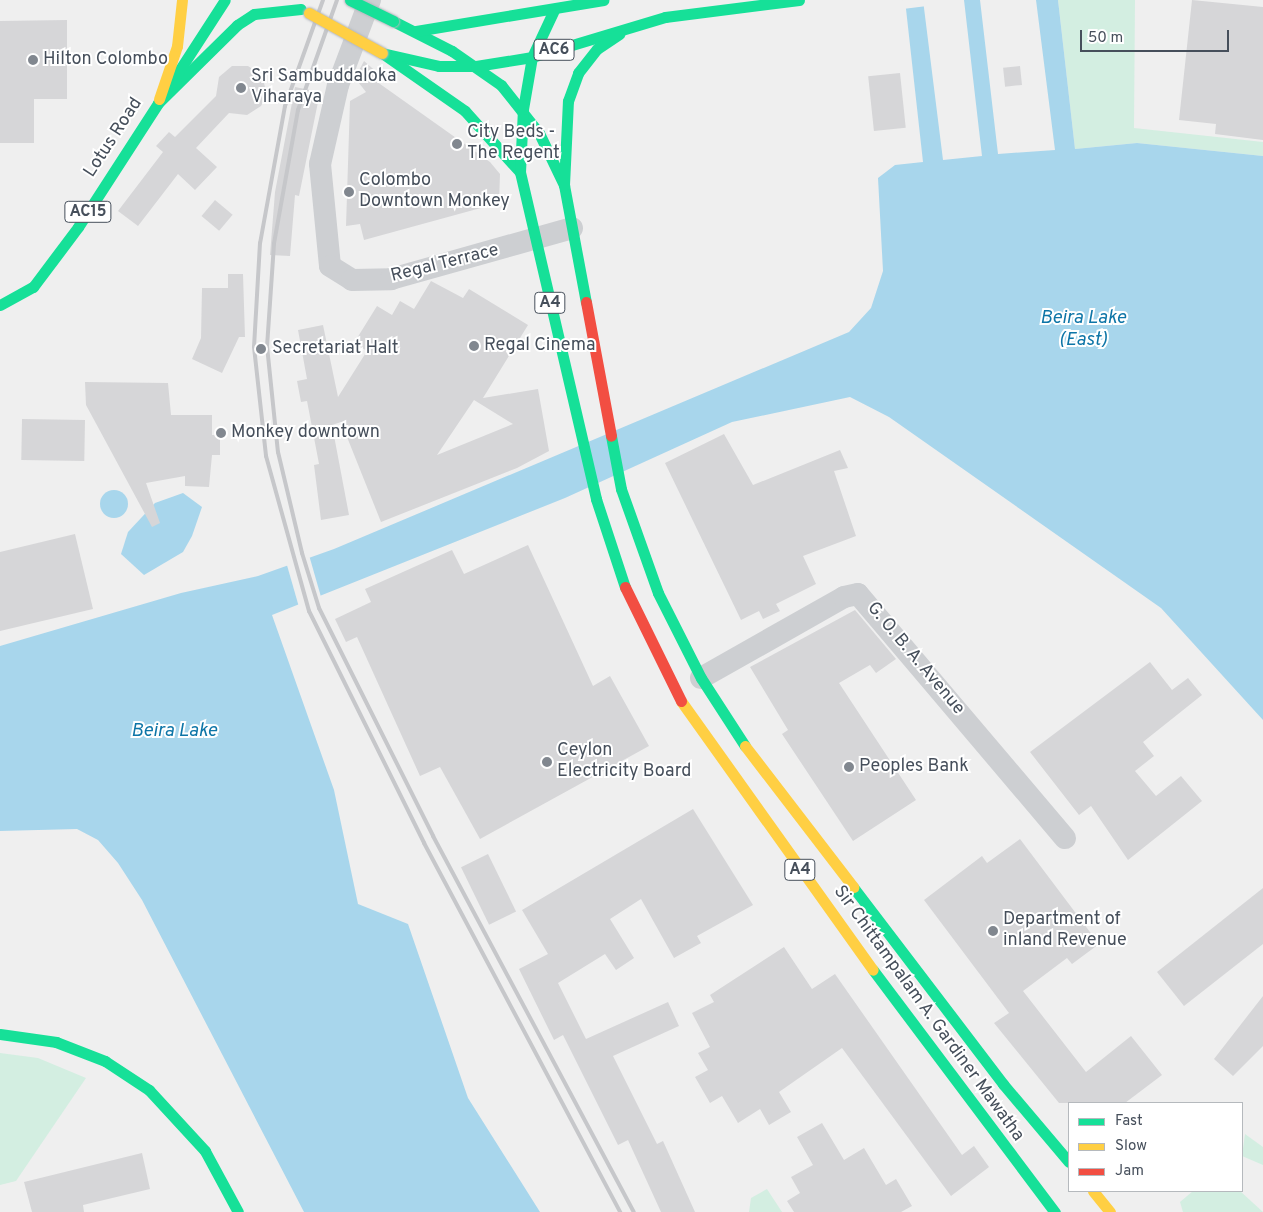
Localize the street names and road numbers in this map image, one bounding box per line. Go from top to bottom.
road number: AC6 [533,36,575,64]
street label: Lotus Road [80,94,148,182]
road number: AC15 [64,198,112,226]
street label: Regal Terrace [389,240,501,288]
road number: A4 [534,290,566,316]
street label: G. O. B. A. Avenue [861,598,969,720]
road number: A4 [784,856,816,884]
street label: Sir Chittampalam A. Gardiner Mawatha [828,882,1028,1146]

